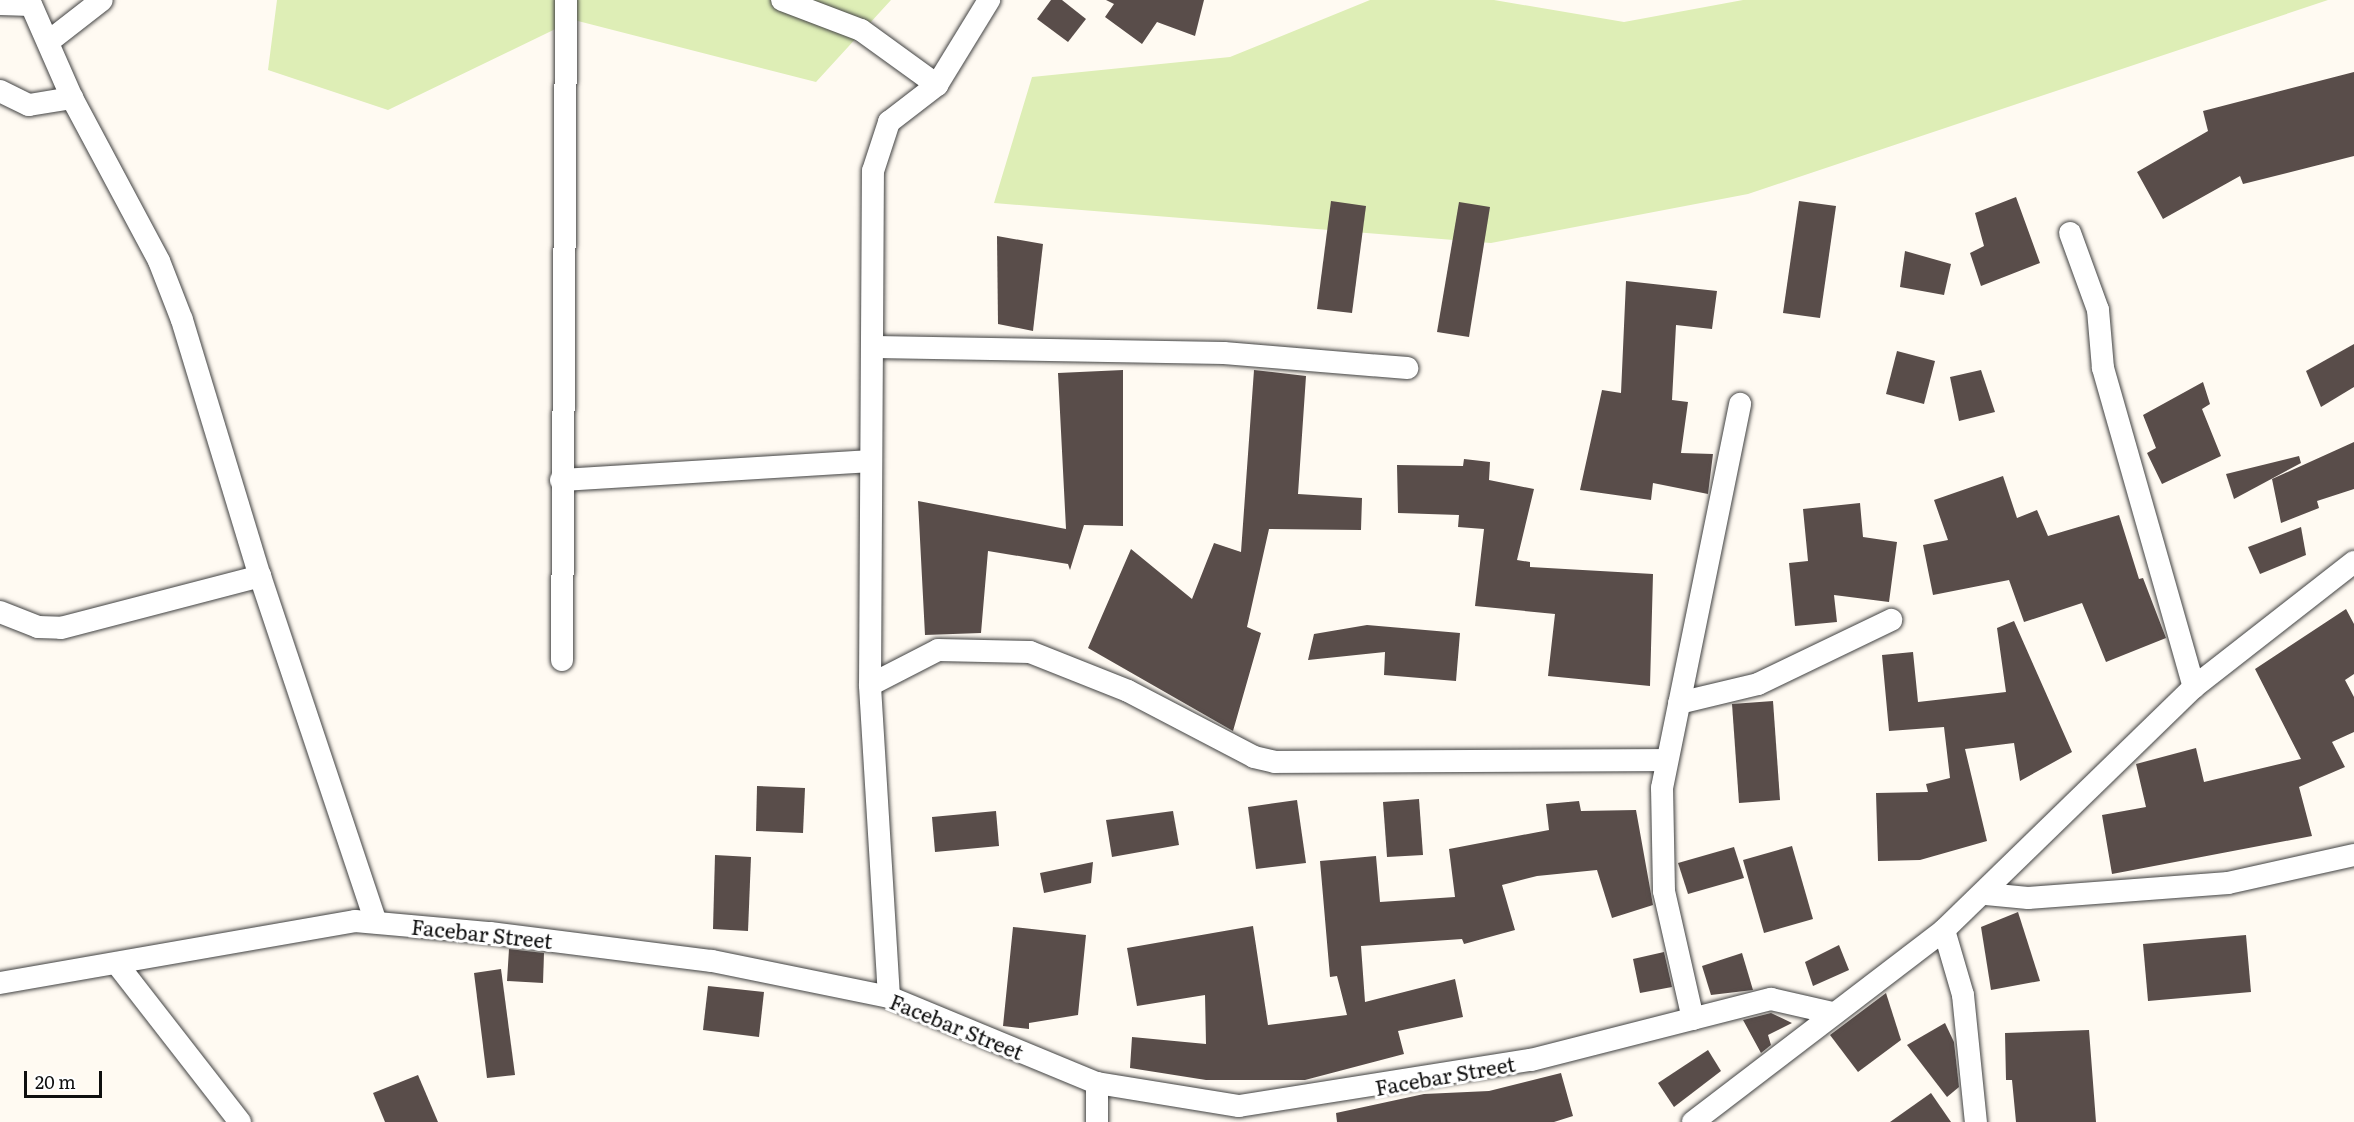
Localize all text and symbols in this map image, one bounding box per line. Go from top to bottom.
street label: Facebar Street [410,913,554,953]
street label: Facebar Street [886,988,1028,1064]
street label: Facebar Street [1373,1050,1517,1100]
scale bar [27,1059,105,1097]
text: 20 m [35,1068,76,1095]

